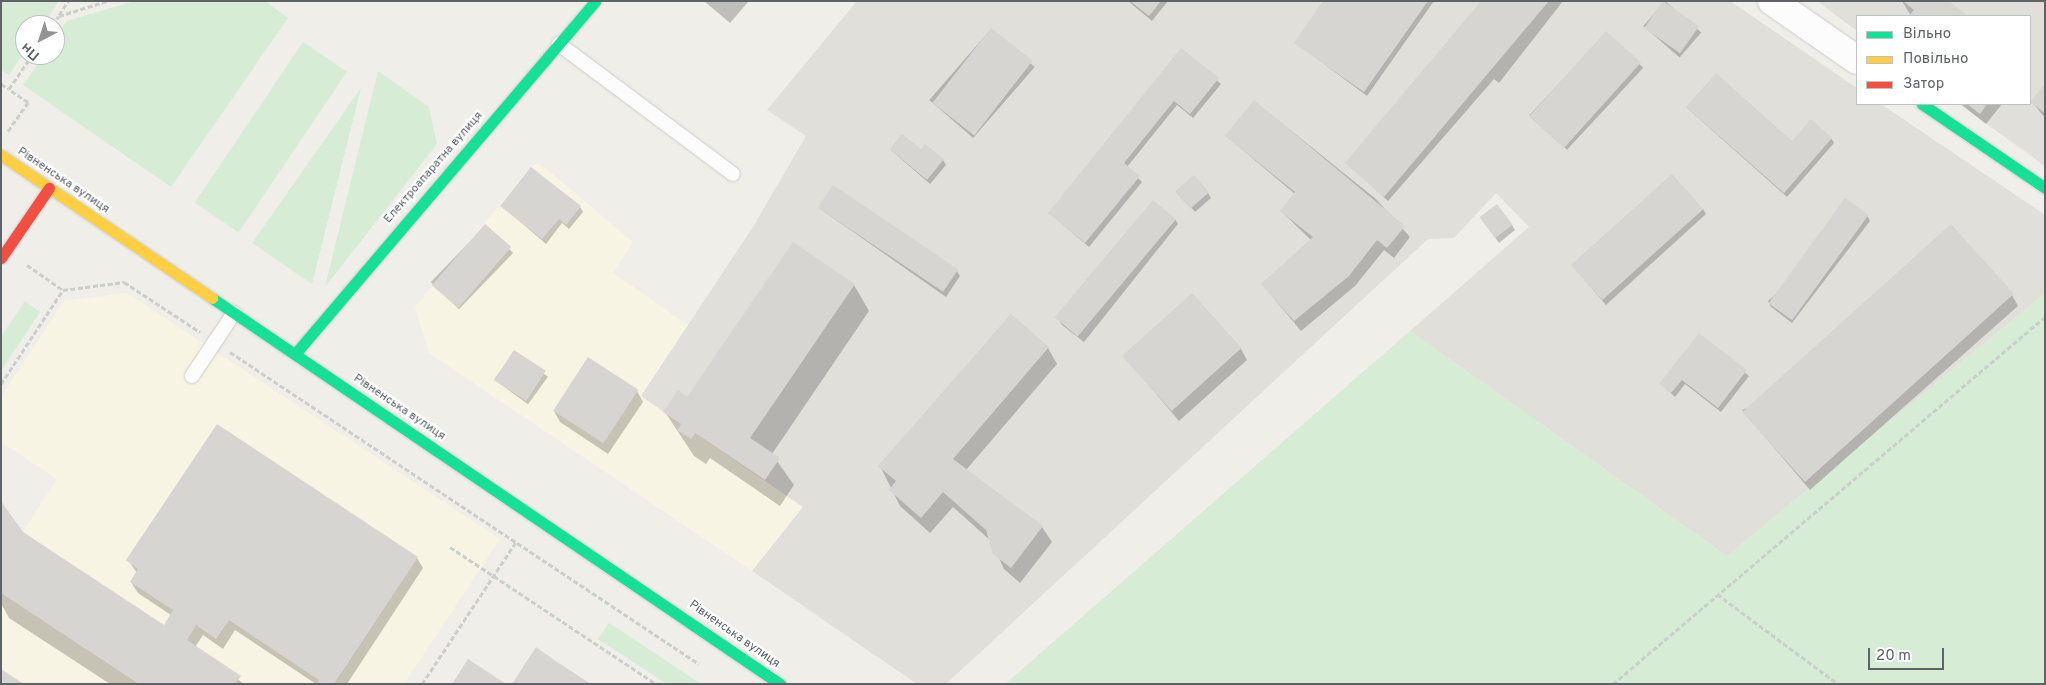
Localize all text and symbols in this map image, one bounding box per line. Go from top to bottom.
north arrow [15,15,65,65]
legend [1856,15,2031,105]
text: Вільно [1903,25,1951,44]
text: Пн [18,39,43,64]
text: Повільно [1903,50,1968,69]
text: Затор [1903,75,1944,94]
street label: Електроапаратна вулиця [382,109,486,227]
street label: Рівненська вулиця [14,145,112,217]
street label: Рівненська вулиця [350,372,448,444]
street label: Рівненська вулиця [686,598,782,672]
scale bar [1871,638,1947,670]
text: 20 m [1876,647,1911,666]

